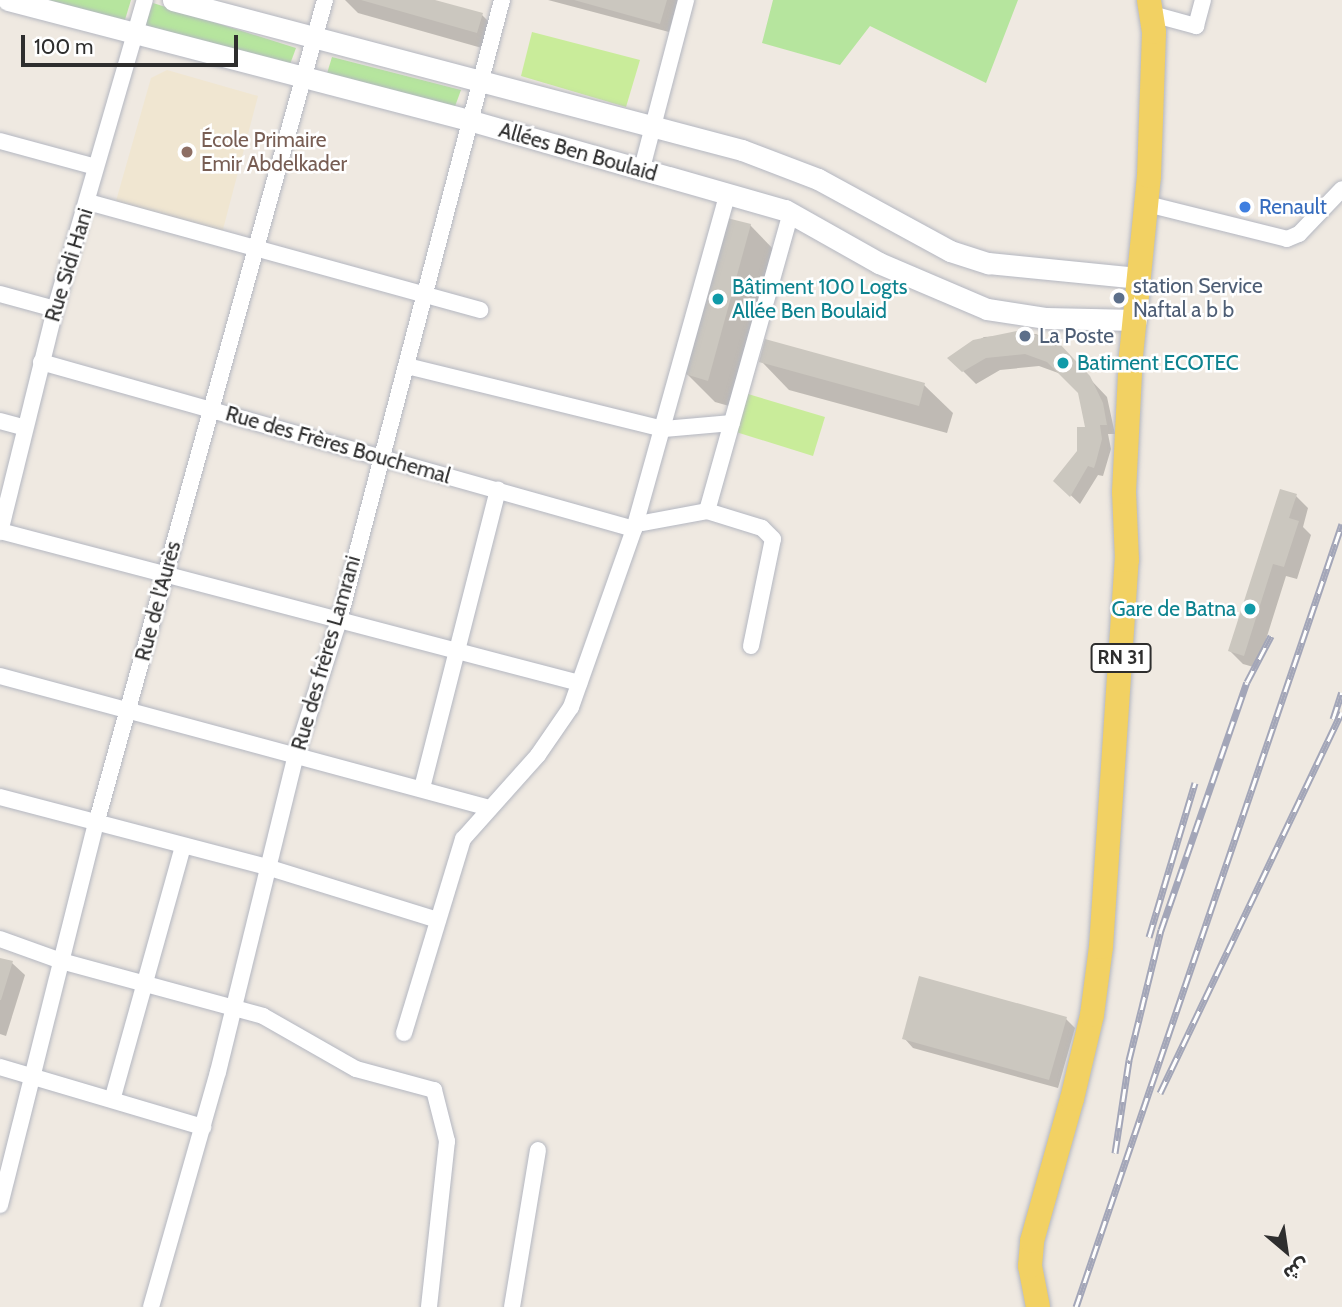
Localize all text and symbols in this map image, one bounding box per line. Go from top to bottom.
scale bar [24,21,242,65]
text: 100 m [34,34,93,59]
street label: Allées Ben Boulaid [496,117,660,187]
place label: École Primaire Emir Abdelkader [201,127,347,177]
marker: École Primaire Emir Abdelkader [179,144,195,160]
place label: Renault [1259,194,1327,220]
marker: Renault [1237,199,1253,215]
street label: Rue Sidi Hani [40,205,98,325]
place label: station Service Naftal a b b [1133,273,1263,323]
place label: Bâtiment 100 Logts Allée Ben Boulaid [732,274,907,324]
marker: station Service Naftal a b b [1111,290,1127,306]
marker: Bâtiment 100 Logts Allée Ben Boulaid [710,291,726,307]
place label: La Poste [1039,323,1114,349]
marker: La Poste [1017,328,1033,344]
place label: Batiment ECOTEC [1077,350,1239,376]
marker: Batiment ECOTEC [1055,355,1071,371]
street label: Rue des Frères Bouchemal [223,401,453,489]
street label: Rue de l'Aurès [130,538,186,664]
street label: Rue des frères Lamrani [286,553,366,753]
place label: Gare de Batna [1112,596,1236,622]
marker: Gare de Batna [1242,601,1258,617]
road number: RN 31 [1090,642,1152,674]
north arrow [1251,1216,1321,1286]
text: ش [1279,1253,1313,1286]

